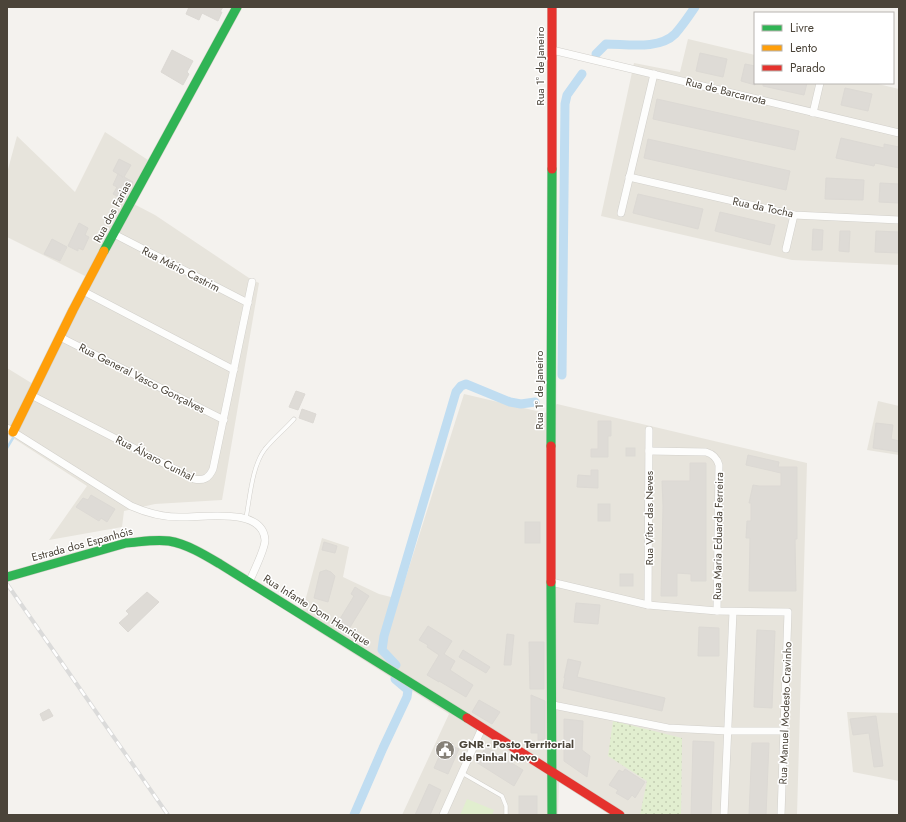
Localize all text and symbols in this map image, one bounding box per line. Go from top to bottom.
legend [754,12,894,84]
text: Livre [790,19,814,37]
street label: Rua 1º de Janeiro [532,27,548,105]
text: Lento [790,39,818,57]
text: Parado [790,59,826,77]
street label: Rua de Barcarrota [684,73,768,109]
street label: Rua dos Farias [89,178,135,245]
street label: Rua da Tocha [731,193,795,221]
street label: Rua Mário Castrim [139,242,223,296]
street label: Rua General Vasco Gonçalves [76,339,208,417]
street label: Rua 1º de Janeiro [531,351,547,429]
street label: Rua Álvaro Cunhal [113,431,197,485]
street label: Rua Vítor das Neves [641,470,657,565]
street label: Rua Maria Eduarda Ferreira [709,472,727,600]
street label: Estrada dos Espanhóis [30,523,135,565]
street label: Rua Infante Dom Henrique [260,570,374,650]
street label: Rua Manuel Modesto Cravinho [775,641,795,785]
place label: GNR - Posto Territorial de Pinhal Novo [459,736,574,765]
public building icon: GNR - Posto Territorial de Pinhal Novo [434,739,456,761]

